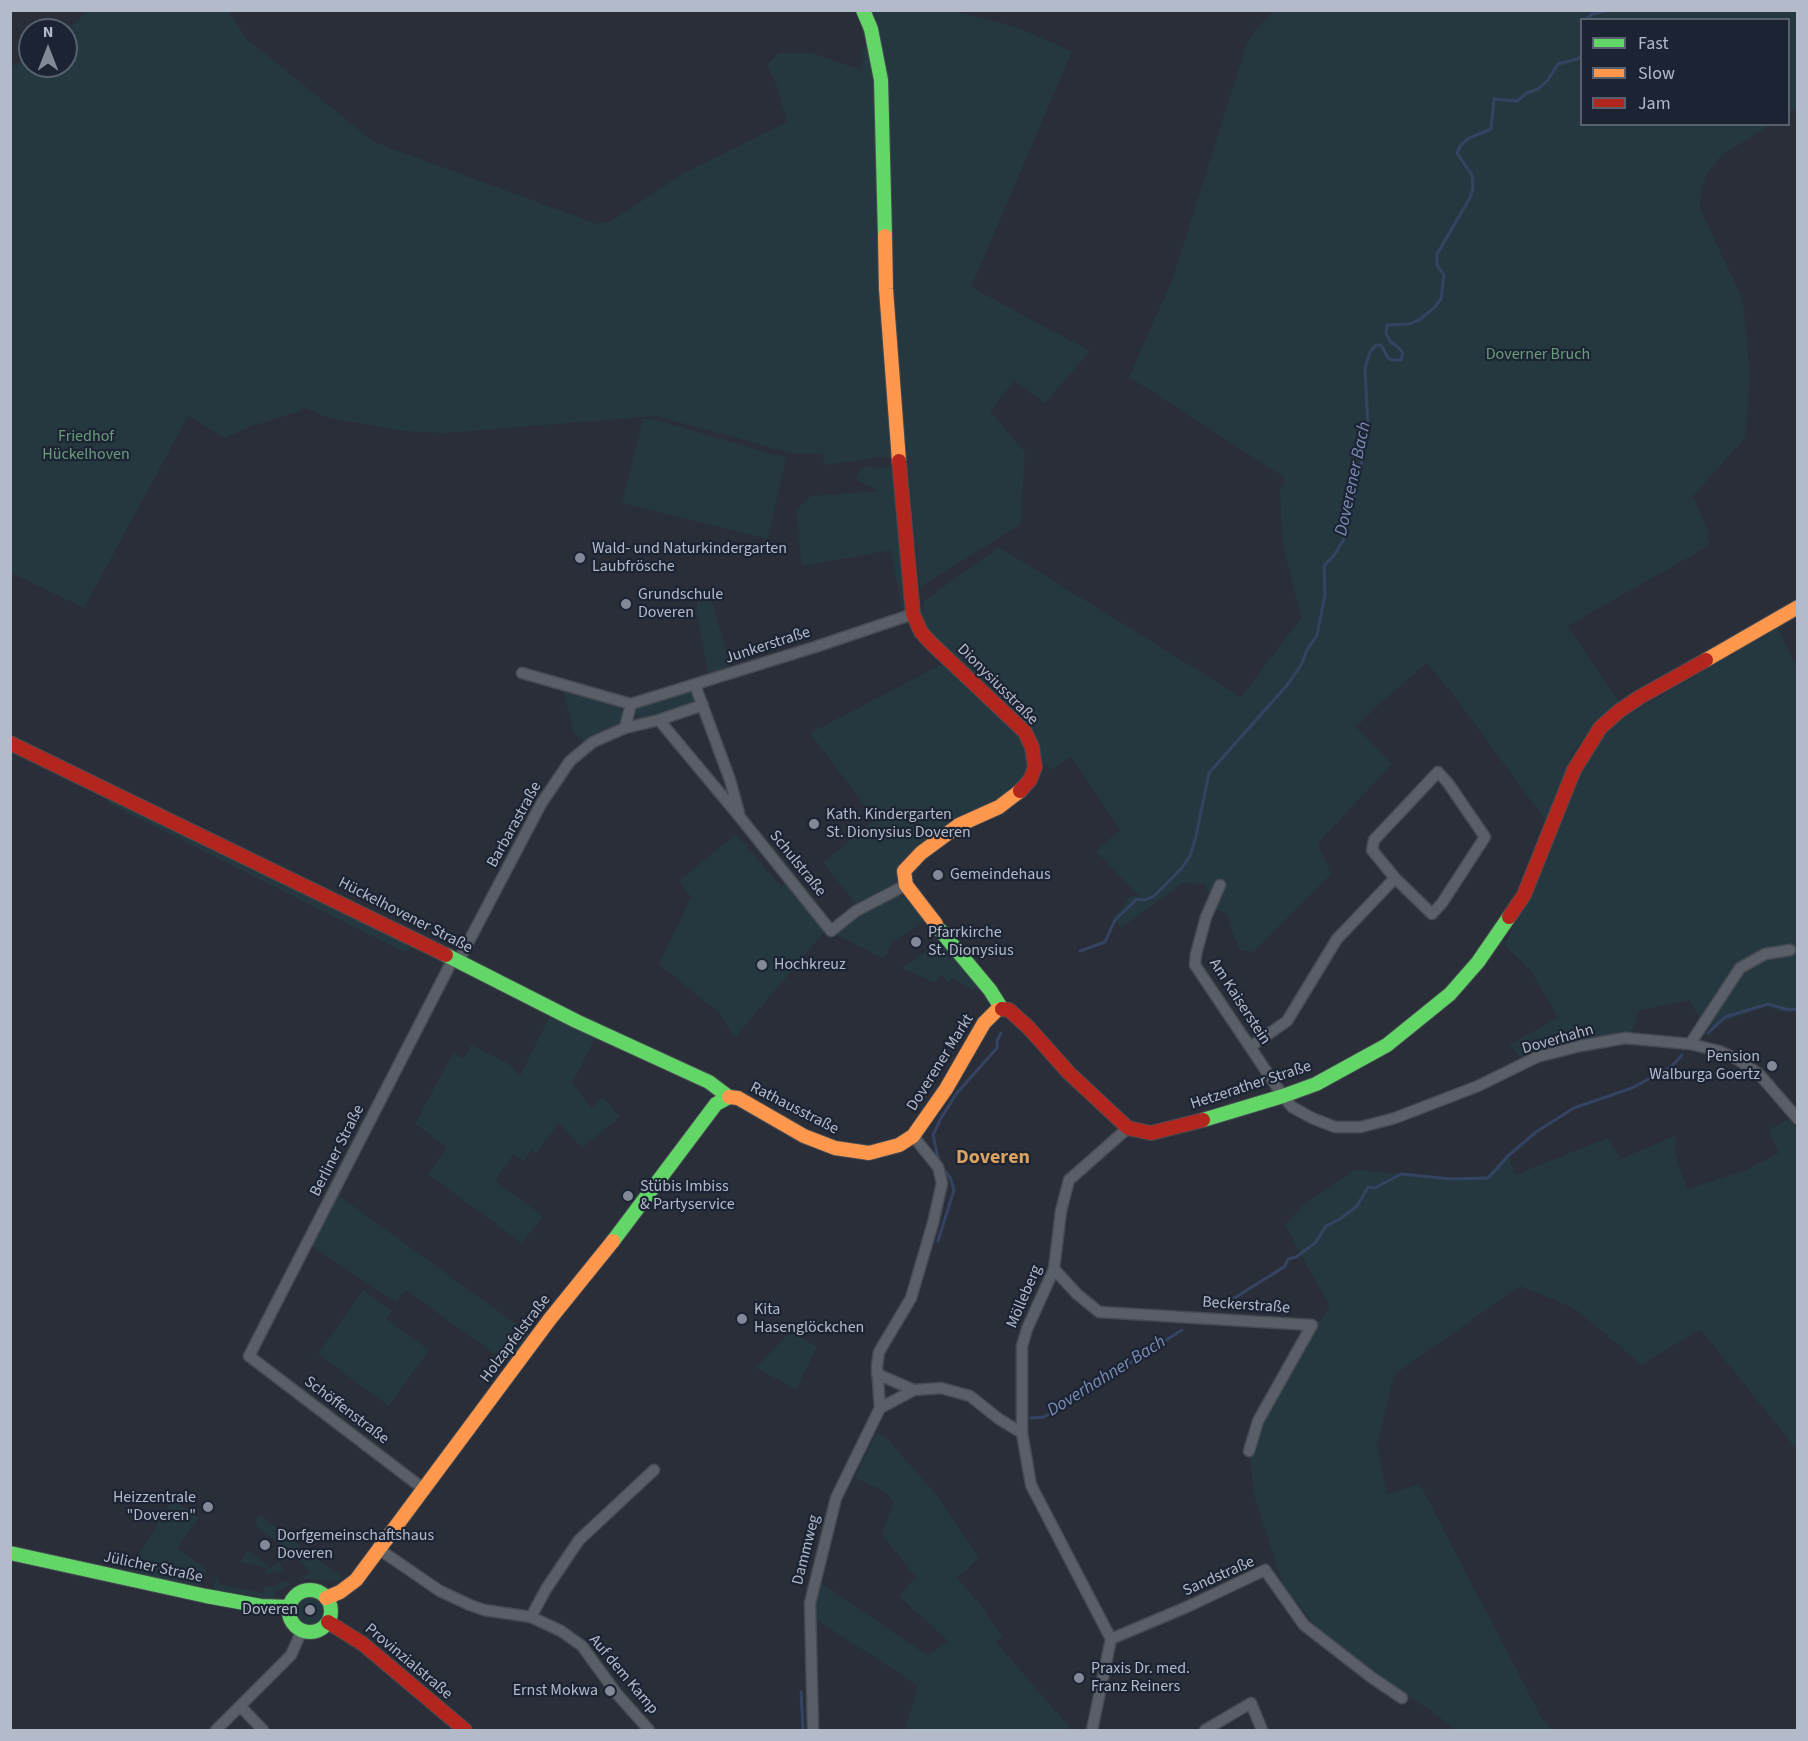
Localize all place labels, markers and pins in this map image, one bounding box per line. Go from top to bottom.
place label: Wald- und Naturkindergarten Laubfrösche [592,539,787,577]
marker: Wald- und Naturkindergarten Laubfrösche [573,551,587,565]
place label: Grundschule Doveren [638,585,723,623]
marker: Grundschule Doveren [619,597,633,611]
place label: Kath. Kindergarten St. Dionysius Doveren [826,805,971,843]
marker: Kath. Kindergarten St. Dionysius Doveren [807,817,821,831]
place label: Gemeindehaus [950,865,1051,885]
marker: Gemeindehaus [931,868,945,882]
place label: Pfarrkirche St. Dionysius [928,923,1014,961]
marker: Pfarrkirche St. Dionysius [909,935,923,949]
place label: Hochkreuz [774,955,846,975]
marker: Hochkreuz [755,958,769,972]
place label: Pension Walburga Goertz [1649,1047,1760,1085]
marker: Pension Walburga Goertz [1765,1059,1779,1073]
place label: Stübis Imbiss & Partyservice [640,1177,735,1215]
marker: Stübis Imbiss & Partyservice [621,1189,635,1203]
place label: Kita Hasenglöckchen [754,1300,864,1338]
marker: Kita Hasenglöckchen [735,1312,749,1326]
place label: Heizzentrale "Doveren" [113,1488,196,1526]
marker: Heizzentrale "Doveren" [201,1500,215,1514]
place label: Dorfgemeinschaftshaus Doveren [277,1526,434,1564]
marker: Dorfgemeinschaftshaus Doveren [258,1538,272,1552]
place label: Doveren [242,1600,298,1620]
marker: Doveren [303,1603,317,1617]
place label: Praxis Dr. med. Franz Reiners [1091,1659,1190,1697]
marker: Praxis Dr. med. Franz Reiners [1072,1671,1086,1685]
place label: Ernst Mokwa [513,1681,598,1701]
marker: Ernst Mokwa [603,1684,617,1698]

